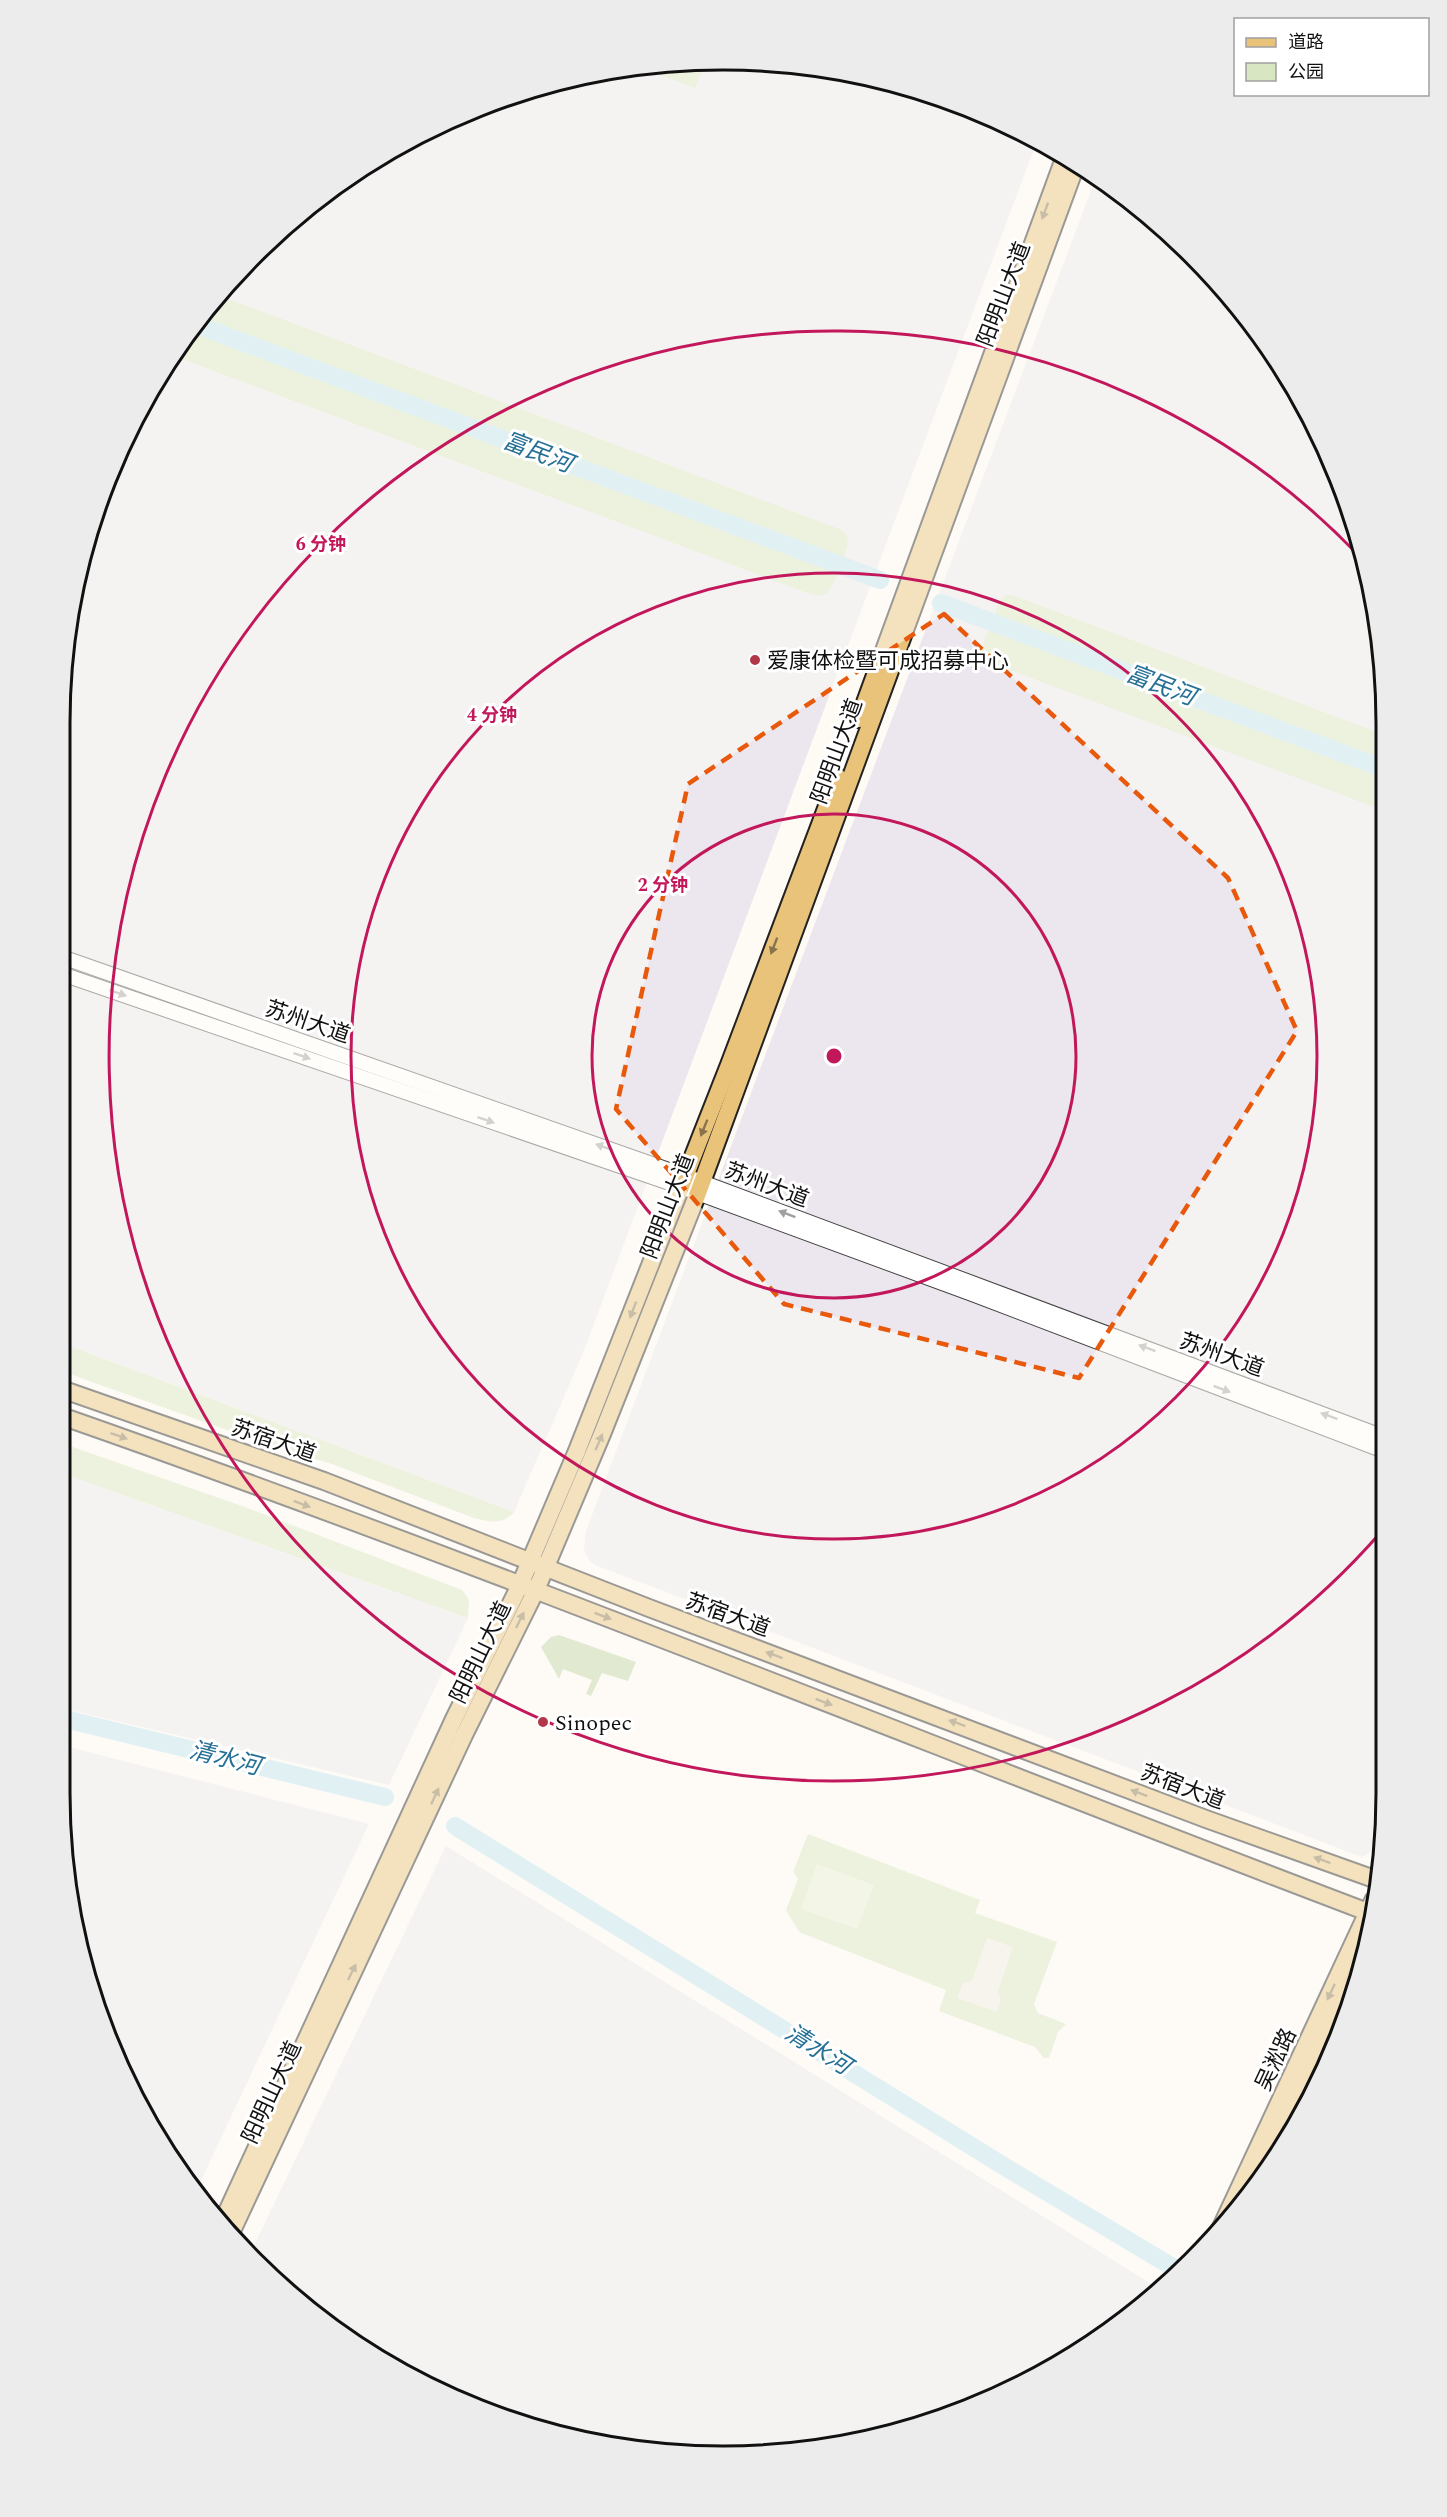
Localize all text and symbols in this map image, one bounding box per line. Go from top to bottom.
legend [1234,18,1429,96]
text: 道路 [1288,29,1324,56]
text: 公园 [1288,59,1324,86]
one-way arrow [1039,202,1049,220]
street label: 阳明山大道 [969,237,1040,352]
water label: 富民河 [498,423,581,484]
text: 6 分钟 [296,531,346,558]
place label: 爱康体检暨可成招募中心 [767,645,1009,678]
marker: 爱康体检暨可成招募中心 [748,653,762,667]
water label: 富民河 [1121,656,1204,717]
street label: 阳明山大道 [803,694,872,809]
text: 4 分钟 [467,702,517,729]
text: 2 分钟 [638,872,688,899]
one-way arrow [769,937,778,955]
one-way arrow [109,988,127,998]
street label: 苏州大道 [261,992,354,1052]
centre of rings [824,1046,844,1066]
one-way arrow [293,1052,311,1062]
one-way arrow [478,1116,496,1125]
one-way arrow [699,1119,708,1137]
one-way arrow [595,1142,613,1152]
street label: 阳明山大道 [633,1149,704,1264]
street label: 苏州大道 [719,1154,813,1217]
one-way arrow [778,1209,796,1218]
one-way arrow [628,1301,638,1319]
street label: 苏州大道 [1174,1325,1268,1386]
one-way arrow [1138,1343,1156,1353]
one-way arrow [1213,1385,1231,1394]
street label: 苏宿大道 [227,1411,320,1471]
one-way arrow [1320,1411,1338,1421]
one-way arrow [110,1432,128,1441]
one-way arrow [595,1433,604,1451]
one-way arrow [293,1499,311,1509]
street label: 苏宿大道 [680,1585,774,1646]
street label: 阳明山大道 [442,1596,520,1709]
one-way arrow [515,1612,525,1629]
one-way arrow [594,1612,612,1621]
one-way arrow [765,1650,783,1659]
one-way arrow [815,1698,833,1707]
place label: Sinopec [555,1707,632,1740]
marker: Sinopec [536,1715,550,1729]
one-way arrow [948,1718,966,1728]
water label: 清水河 [185,1733,268,1786]
street label: 苏宿大道 [1135,1756,1229,1819]
one-way arrow [431,1787,440,1804]
one-way arrow [1130,1788,1148,1797]
one-way arrow [1313,1855,1331,1865]
one-way arrow [347,1964,357,1981]
one-way arrow [1327,1984,1336,2001]
water label: 清水河 [777,2016,861,2086]
street label: 吴淞路 [1247,2023,1305,2097]
street label: 阳明山大道 [234,2036,311,2149]

